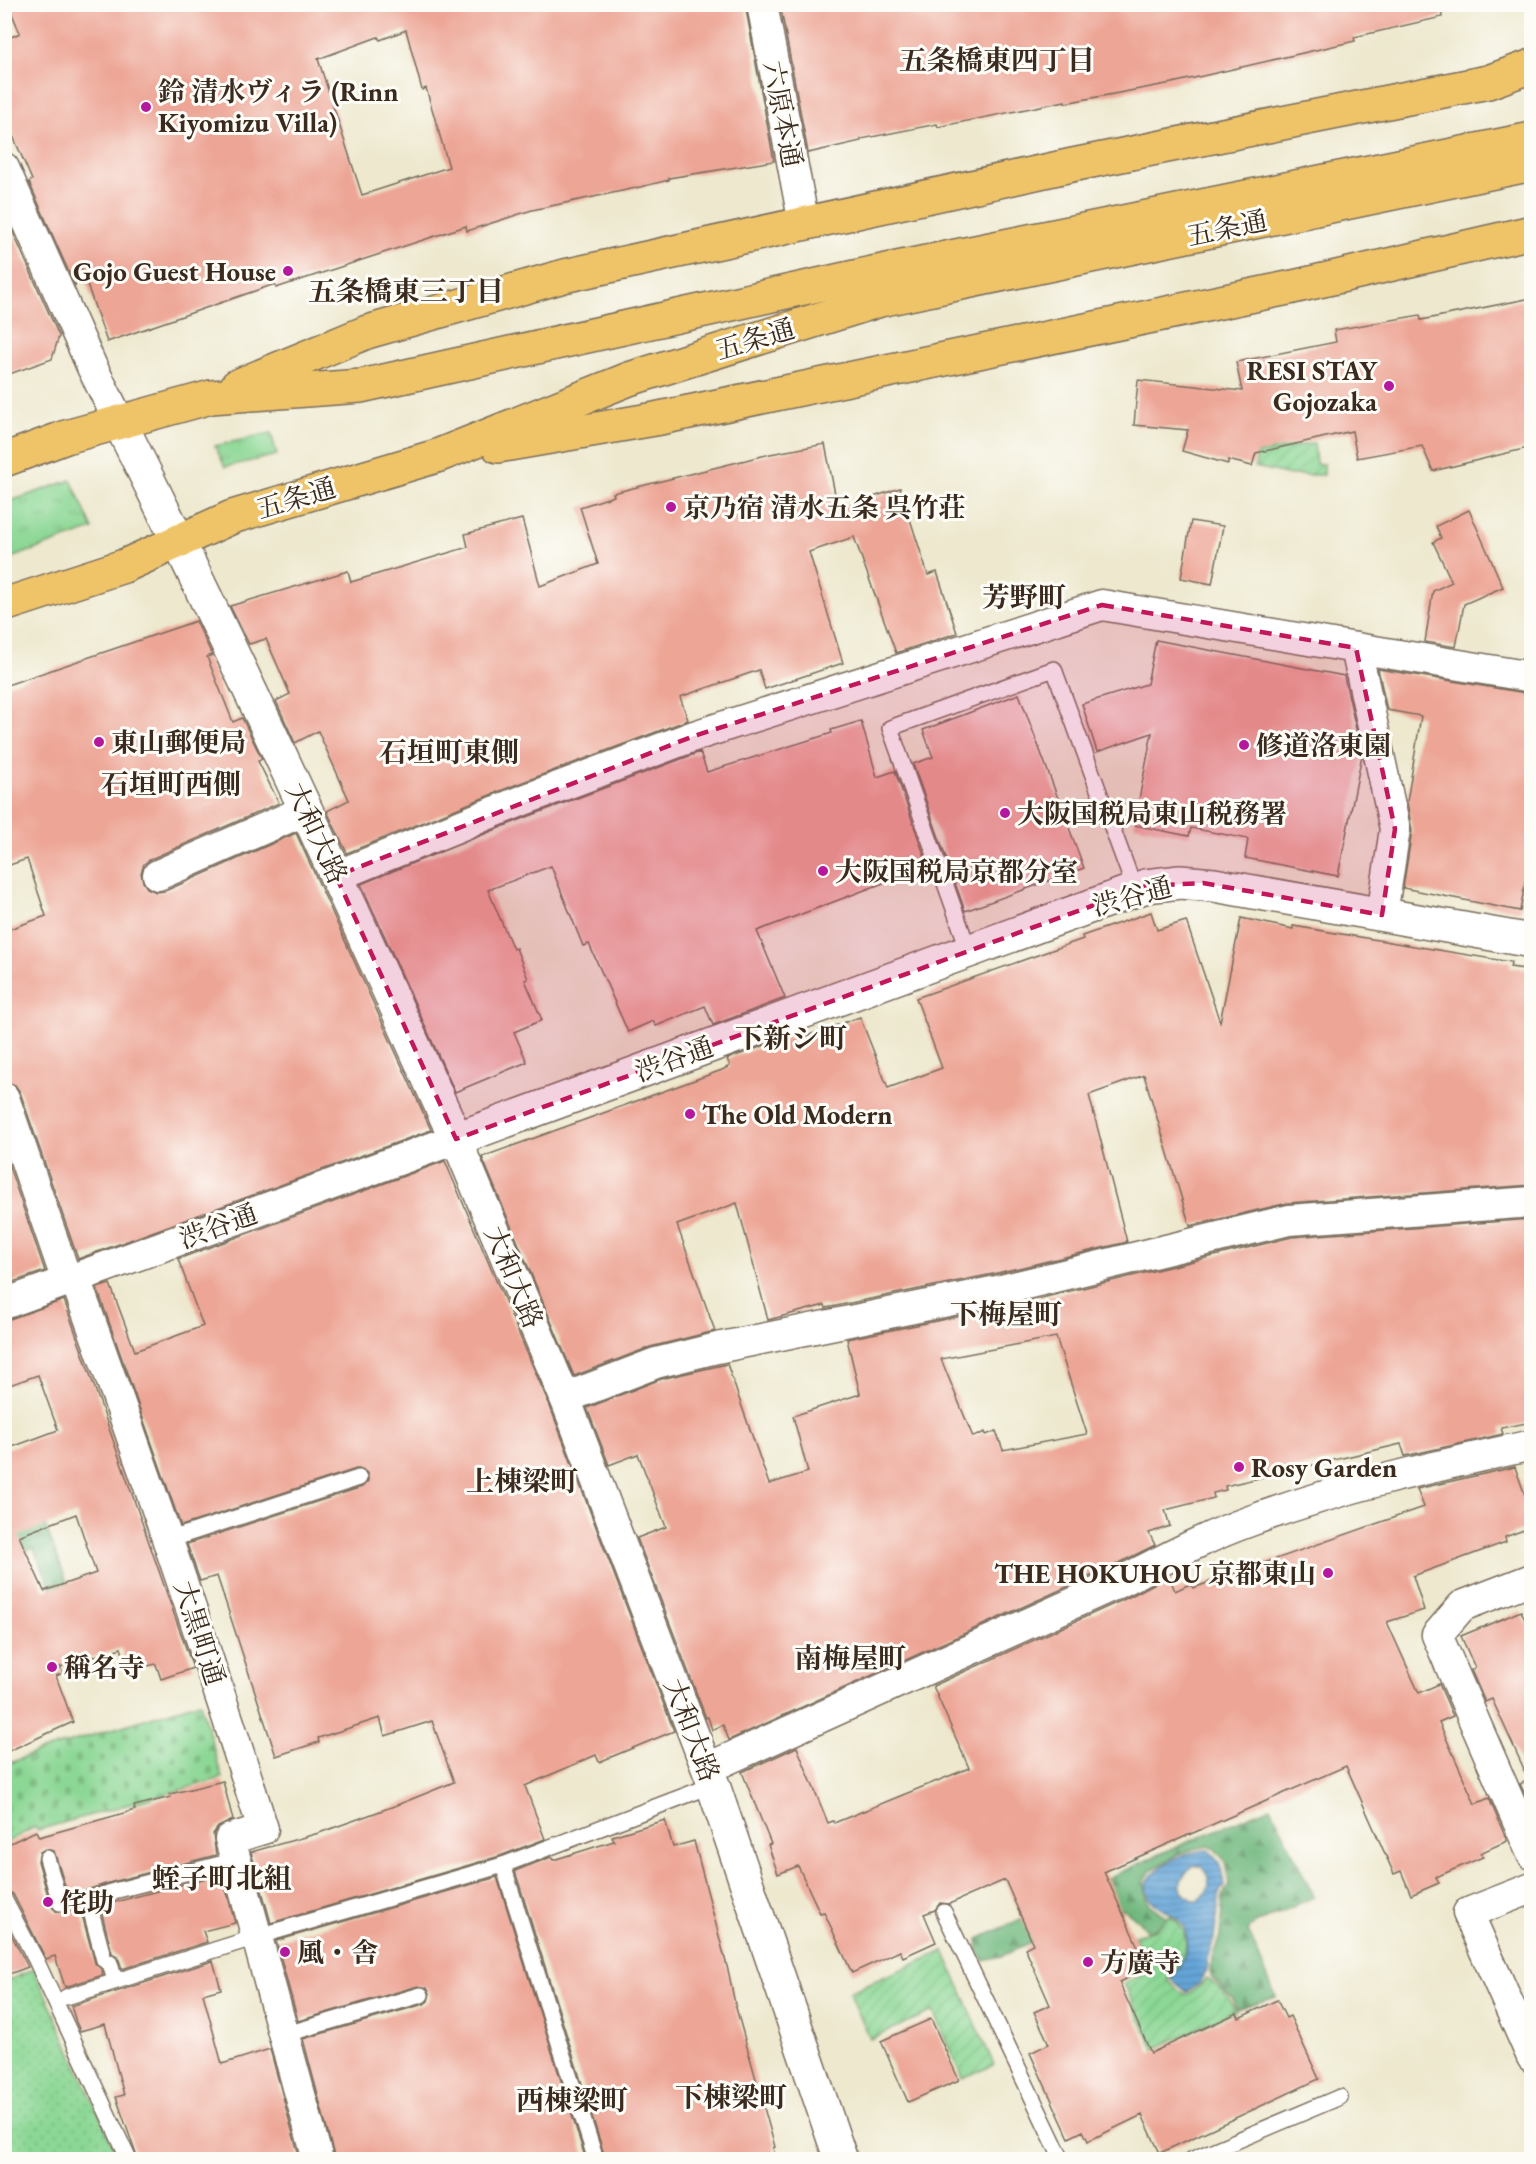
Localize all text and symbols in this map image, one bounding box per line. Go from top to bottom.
district label: 五条橋東四丁目 [899,42,1095,78]
street label: 六原本通 [756,58,810,170]
place label: 鈴 清水ヴィラ (Rinn Kiyomizu Villa) [158,74,398,140]
marker: 鈴 清水ヴィラ (Rinn Kiyomizu Villa) [139,100,153,114]
street label: 五条通 [1184,202,1270,254]
place label: Gojo Guest House [73,254,276,289]
marker: Gojo Guest House [281,264,295,278]
district label: 五条橋東三丁目 [308,273,504,309]
street label: 五条通 [711,310,799,368]
place label: RESI STAY Gojozaka [1247,353,1378,419]
marker: RESI STAY Gojozaka [1382,379,1396,393]
street label: 五条通 [252,469,340,527]
place label: 京乃宿 清水五条 呉竹荘 [683,490,966,525]
marker: 京乃宿 清水五条 呉竹荘 [664,500,678,514]
district label: 芳野町 [982,579,1066,615]
place label: 東山郵便局 [111,725,246,760]
place label: 修道洛東園 [1256,728,1391,763]
district label: 石垣町東側 [379,734,519,770]
marker: 東山郵便局 [92,735,106,749]
marker: 修道洛東園 [1237,738,1251,752]
district label: 石垣町西側 [101,766,241,802]
street label: 大和大路 [278,777,356,889]
place label: 大阪国税局東山税務署 [1017,796,1287,831]
marker: 大阪国税局東山税務署 [998,806,1012,820]
place label: 大阪国税局京都分室 [835,854,1078,889]
marker: 大阪国税局京都分室 [816,864,830,878]
street label: 渋谷通 [1088,869,1176,923]
district label: 下新シ町 [735,1020,847,1056]
street label: 渋谷通 [630,1029,718,1089]
place label: The Old Modern [702,1097,893,1132]
marker: The Old Modern [683,1107,697,1121]
street label: 渋谷通 [174,1196,262,1256]
street label: 大和大路 [477,1220,551,1334]
district label: 下梅屋町 [950,1296,1062,1332]
place label: Rosy Garden [1251,1450,1397,1485]
marker: Rosy Garden [1232,1460,1246,1474]
district label: 上棟梁町 [466,1463,578,1499]
place label: THE HOKUHOU 京都東山 [994,1556,1316,1591]
marker: THE HOKUHOU 京都東山 [1321,1566,1335,1580]
street label: 大黒町通 [167,1576,233,1690]
district label: 南梅屋町 [794,1640,906,1676]
place label: 稱名寺 [64,1650,145,1685]
marker: 稱名寺 [45,1660,59,1674]
street label: 大和大路 [656,1673,728,1787]
district label: 蛭子町北組 [152,1860,292,1896]
place label: 侘助 [60,1885,114,1920]
marker: 侘助 [41,1895,55,1909]
place label: 風・舎 [297,1935,378,1970]
marker: 風・舎 [278,1945,292,1959]
place label: 方廣寺 [1100,1945,1181,1980]
marker: 方廣寺 [1081,1955,1095,1969]
district label: 下棟梁町 [675,2079,787,2115]
district label: 西棟梁町 [516,2082,628,2118]

